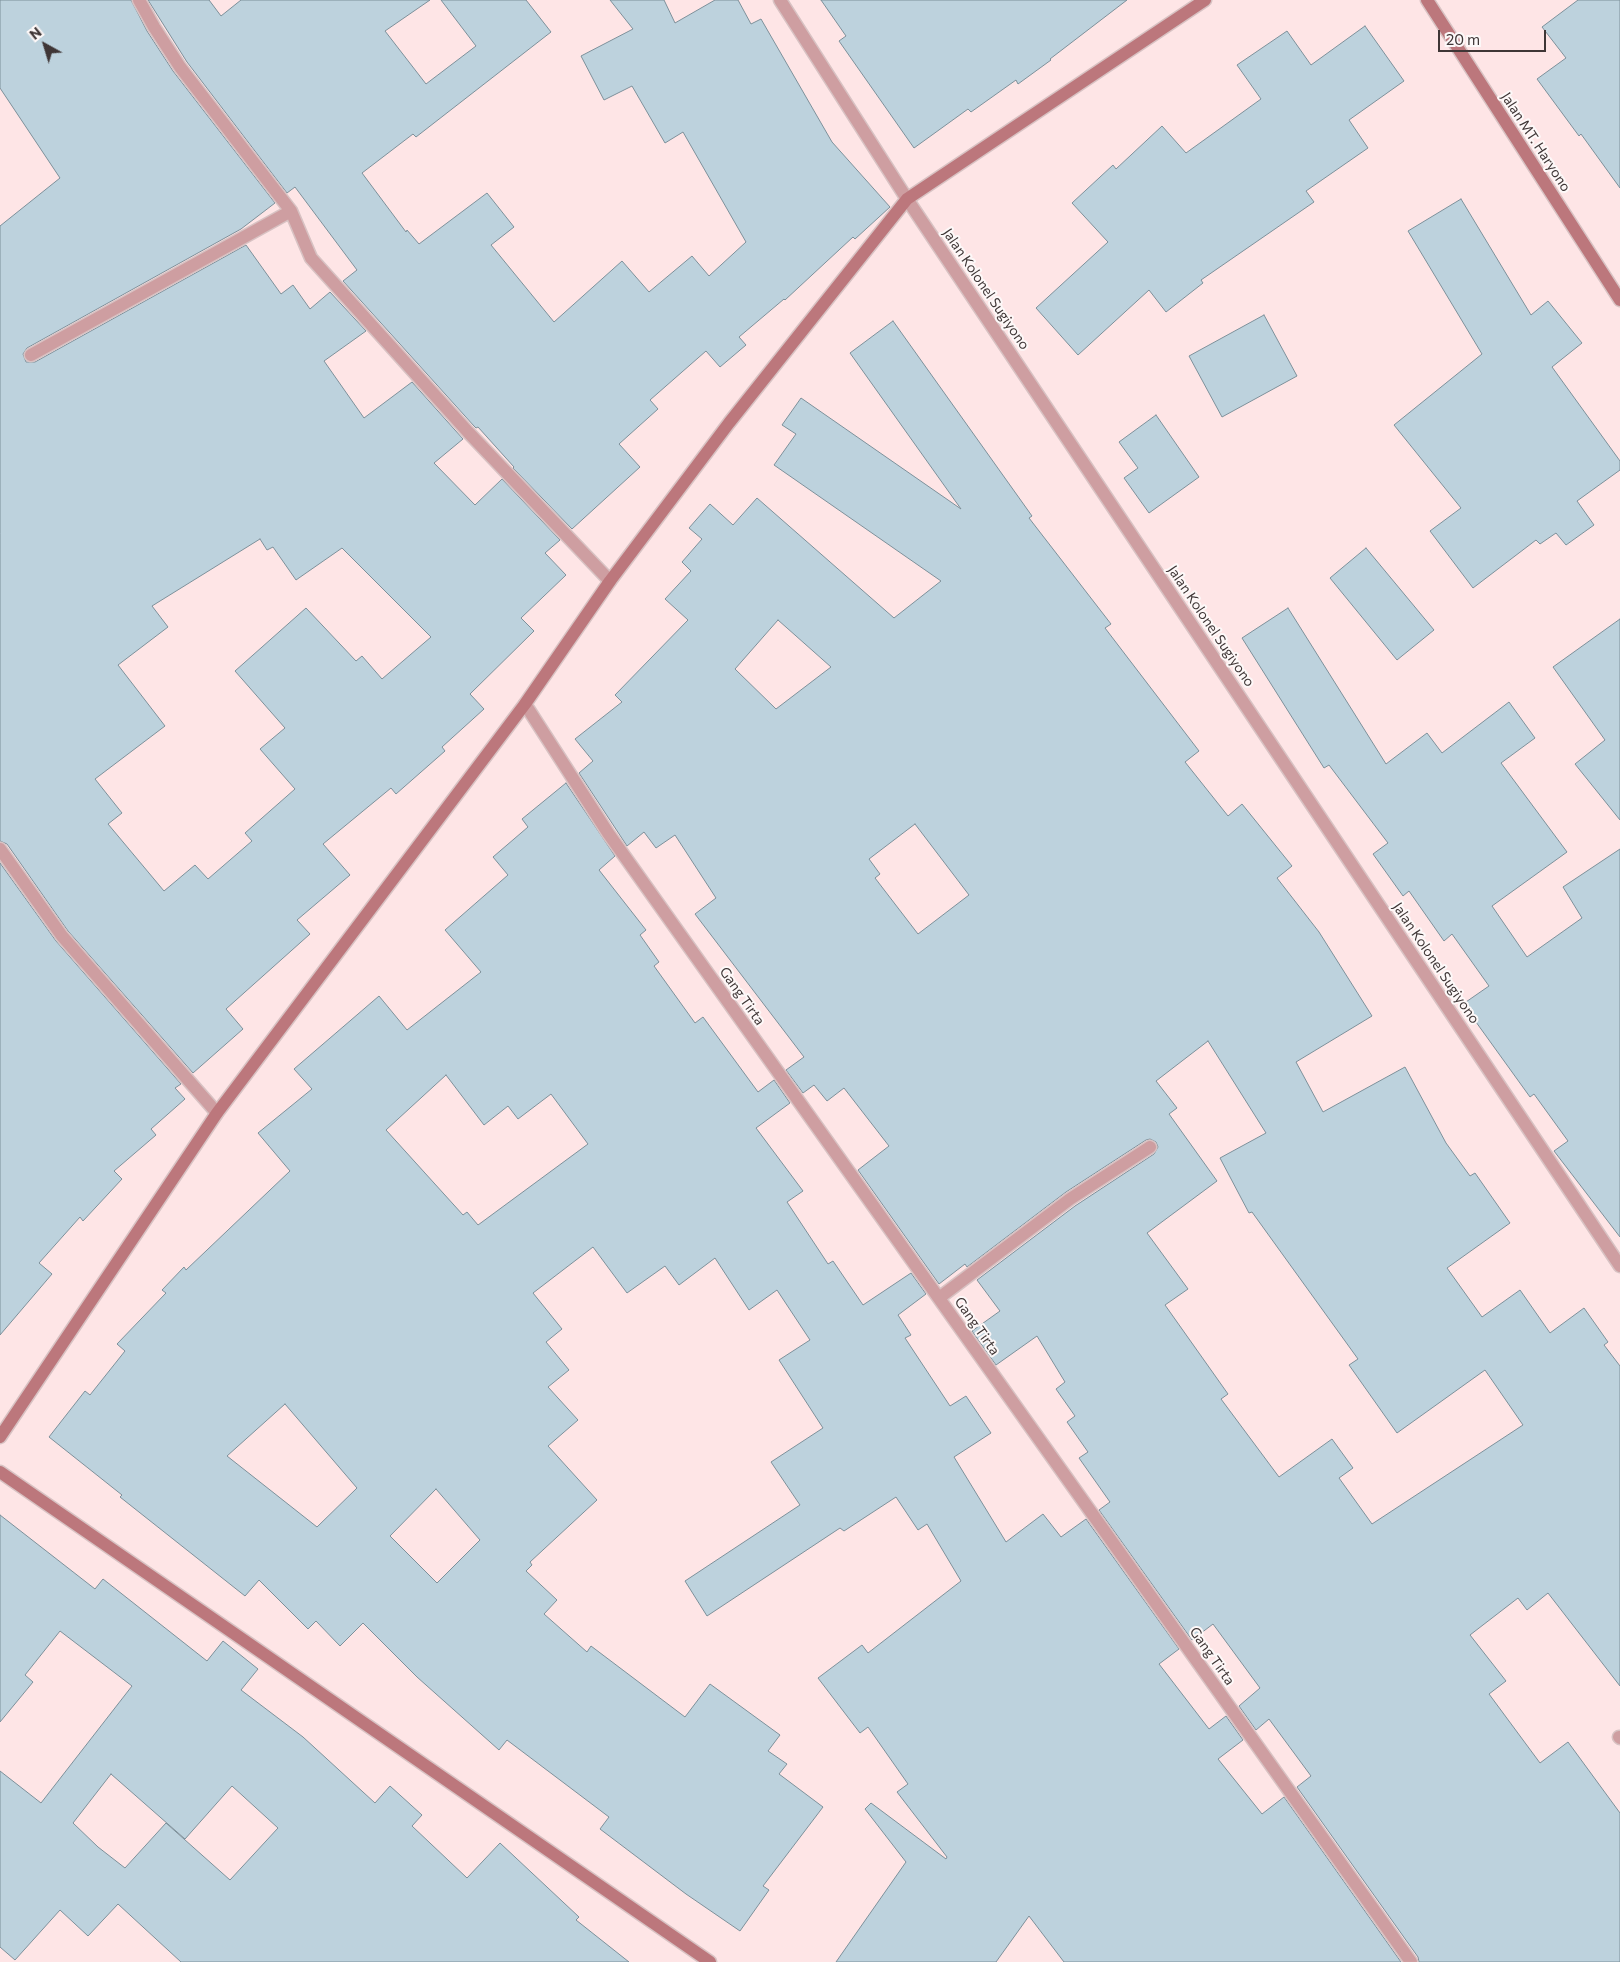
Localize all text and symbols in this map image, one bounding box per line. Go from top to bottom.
north arrow [20,20,70,70]
scale bar [1440,20,1548,52]
text: N [26,23,45,43]
text: 20 m [1446,30,1480,48]
street label: Jalan MT. Haryono [1498,89,1574,195]
street label: Jalan Kolonel Sugiyono [939,225,1033,353]
street label: Jalan Kolonel Sugiyono [1164,562,1258,690]
street label: Jalan Kolonel Sugiyono [1389,899,1483,1027]
street label: Gang Tirta [716,964,768,1028]
street label: Gang Tirta [951,1294,1003,1358]
street label: Gang Tirta [1186,1624,1238,1688]

